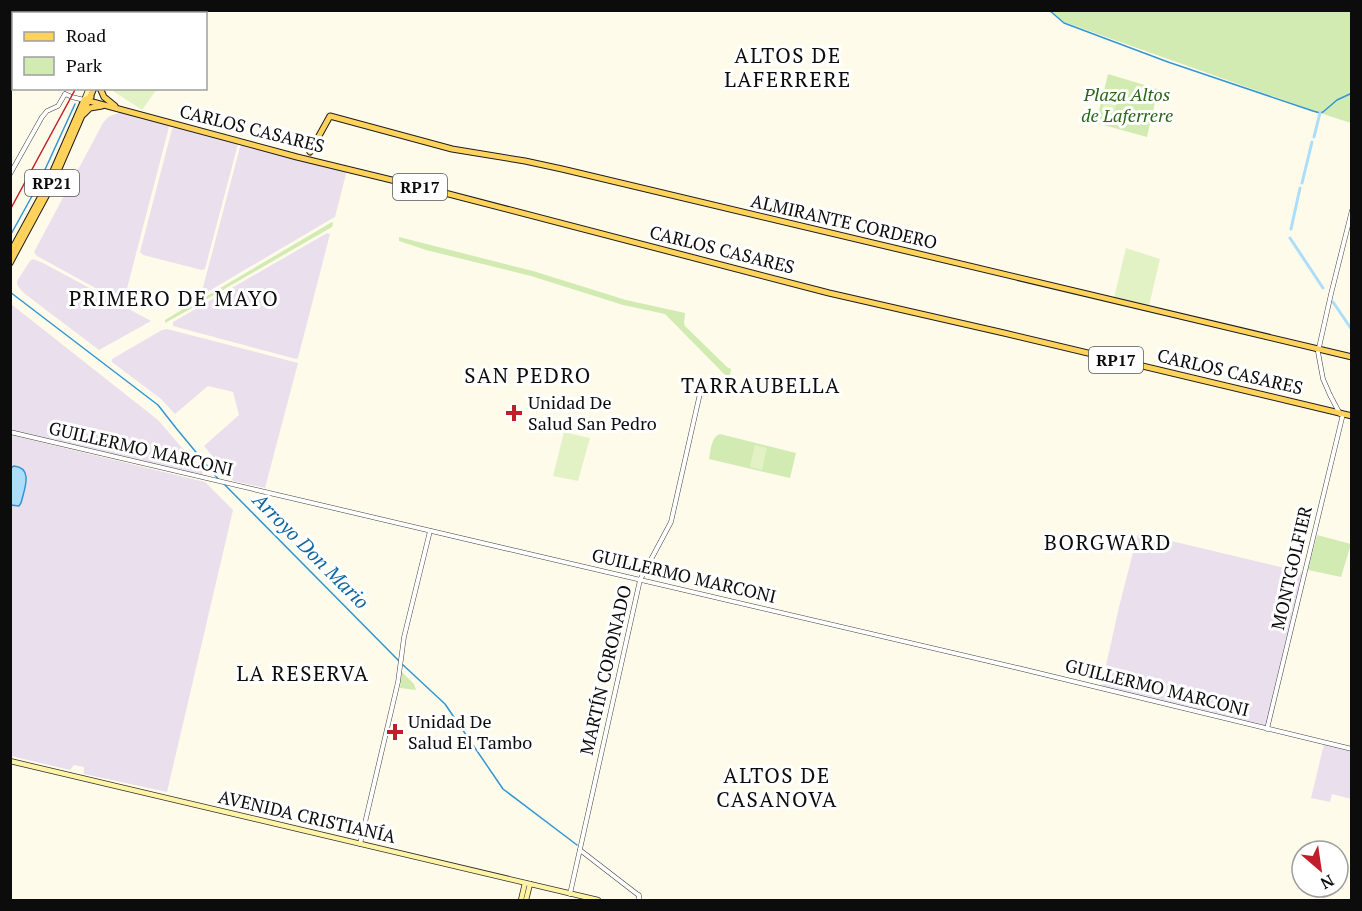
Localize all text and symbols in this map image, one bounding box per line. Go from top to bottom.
legend [12,12,207,90]
text: Road [66,23,106,47]
district label: ALTOS DE LAFERRERE [724,41,852,93]
text: Park [66,53,103,77]
park label: Plaza Altos de Laferrere [1081,82,1173,127]
street label: CARLOS CASARES [177,98,327,158]
road number: RP21 [25,170,79,196]
road number: RP17 [393,174,447,200]
street label: ALMIRANTE CORDERO [749,188,940,254]
street label: CARLOS CASARES [647,219,797,279]
district label: PRIMERO DE MAYO [69,284,279,312]
street label: CARLOS CASARES [1155,343,1305,399]
road number: RP17 [1089,347,1143,373]
district label: SAN PEDRO [464,361,592,389]
district label: TARRAUBELLA [681,371,841,399]
place label: Unidad De Salud San Pedro [528,390,657,435]
marker: Unidad De Salud San Pedro [505,404,523,422]
street label: GUILLERMO MARCONI [47,415,236,481]
water label: Arroyo Don Mario [247,486,375,615]
street label: MONTGOLFIER [1265,503,1317,632]
district label: BORGWARD [1044,528,1172,556]
street label: GUILLERMO MARCONI [590,542,779,608]
street label: MARTÍN CORONADO [574,582,636,757]
street label: GUILLERMO MARCONI [1063,653,1252,721]
district label: LA RESERVA [236,659,370,687]
place label: Unidad De Salud El Tambo [408,709,532,754]
marker: Unidad De Salud El Tambo [386,723,404,741]
district label: ALTOS DE CASANOVA [716,761,838,813]
street label: AVENIDA CRISTIANÍA [216,784,399,848]
north arrow [1290,839,1350,899]
text: N [1317,870,1338,895]

